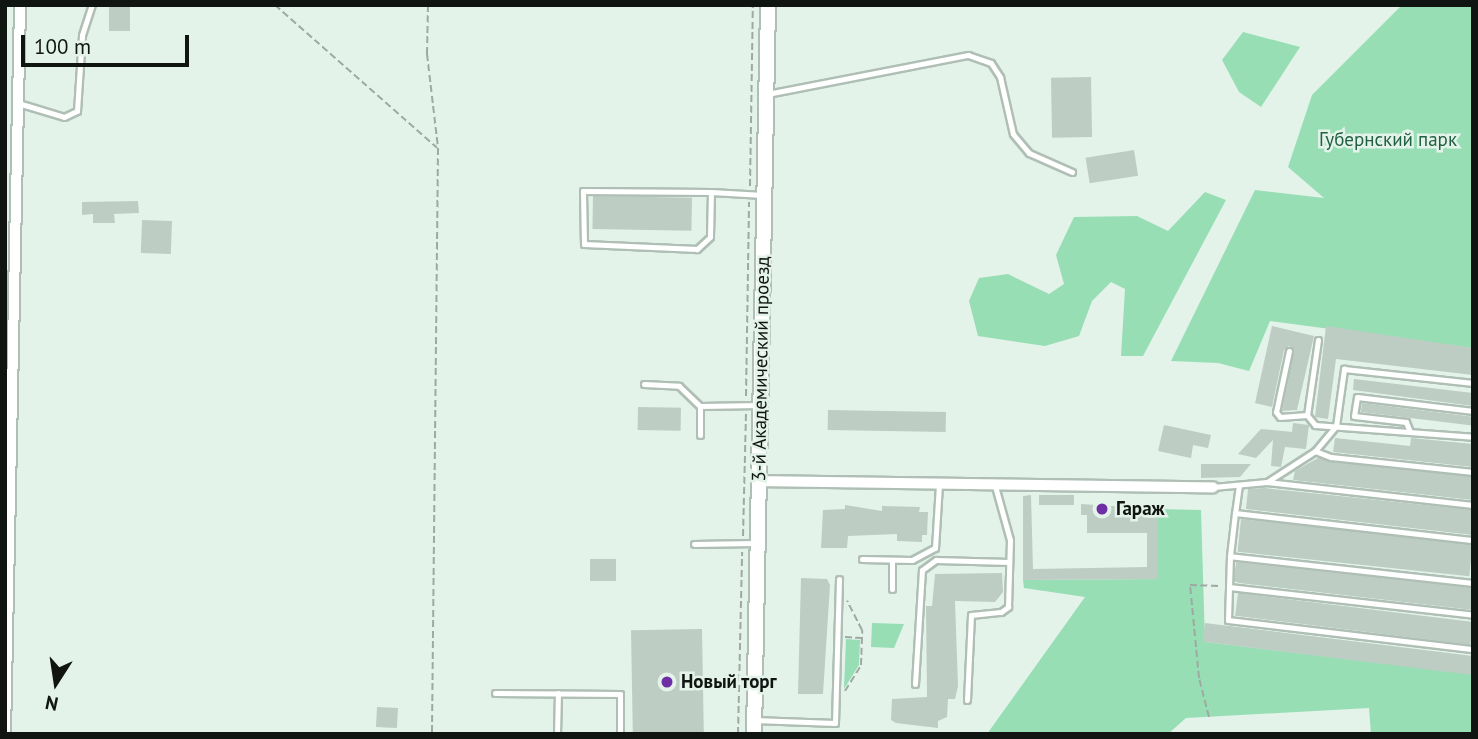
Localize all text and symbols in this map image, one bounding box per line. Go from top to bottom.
scale bar [24,21,192,65]
text: 100 m [34,33,91,60]
park label: Губернский парк [1319,129,1457,151]
street label: 3-й Академический проезд [748,256,774,482]
place label: Гараж [1116,498,1165,520]
marker: Гараж [1094,501,1110,517]
north arrow [21,648,91,718]
place label: Новый торг [681,671,777,693]
marker: Новый торг [659,674,675,690]
text: N [43,691,60,717]

